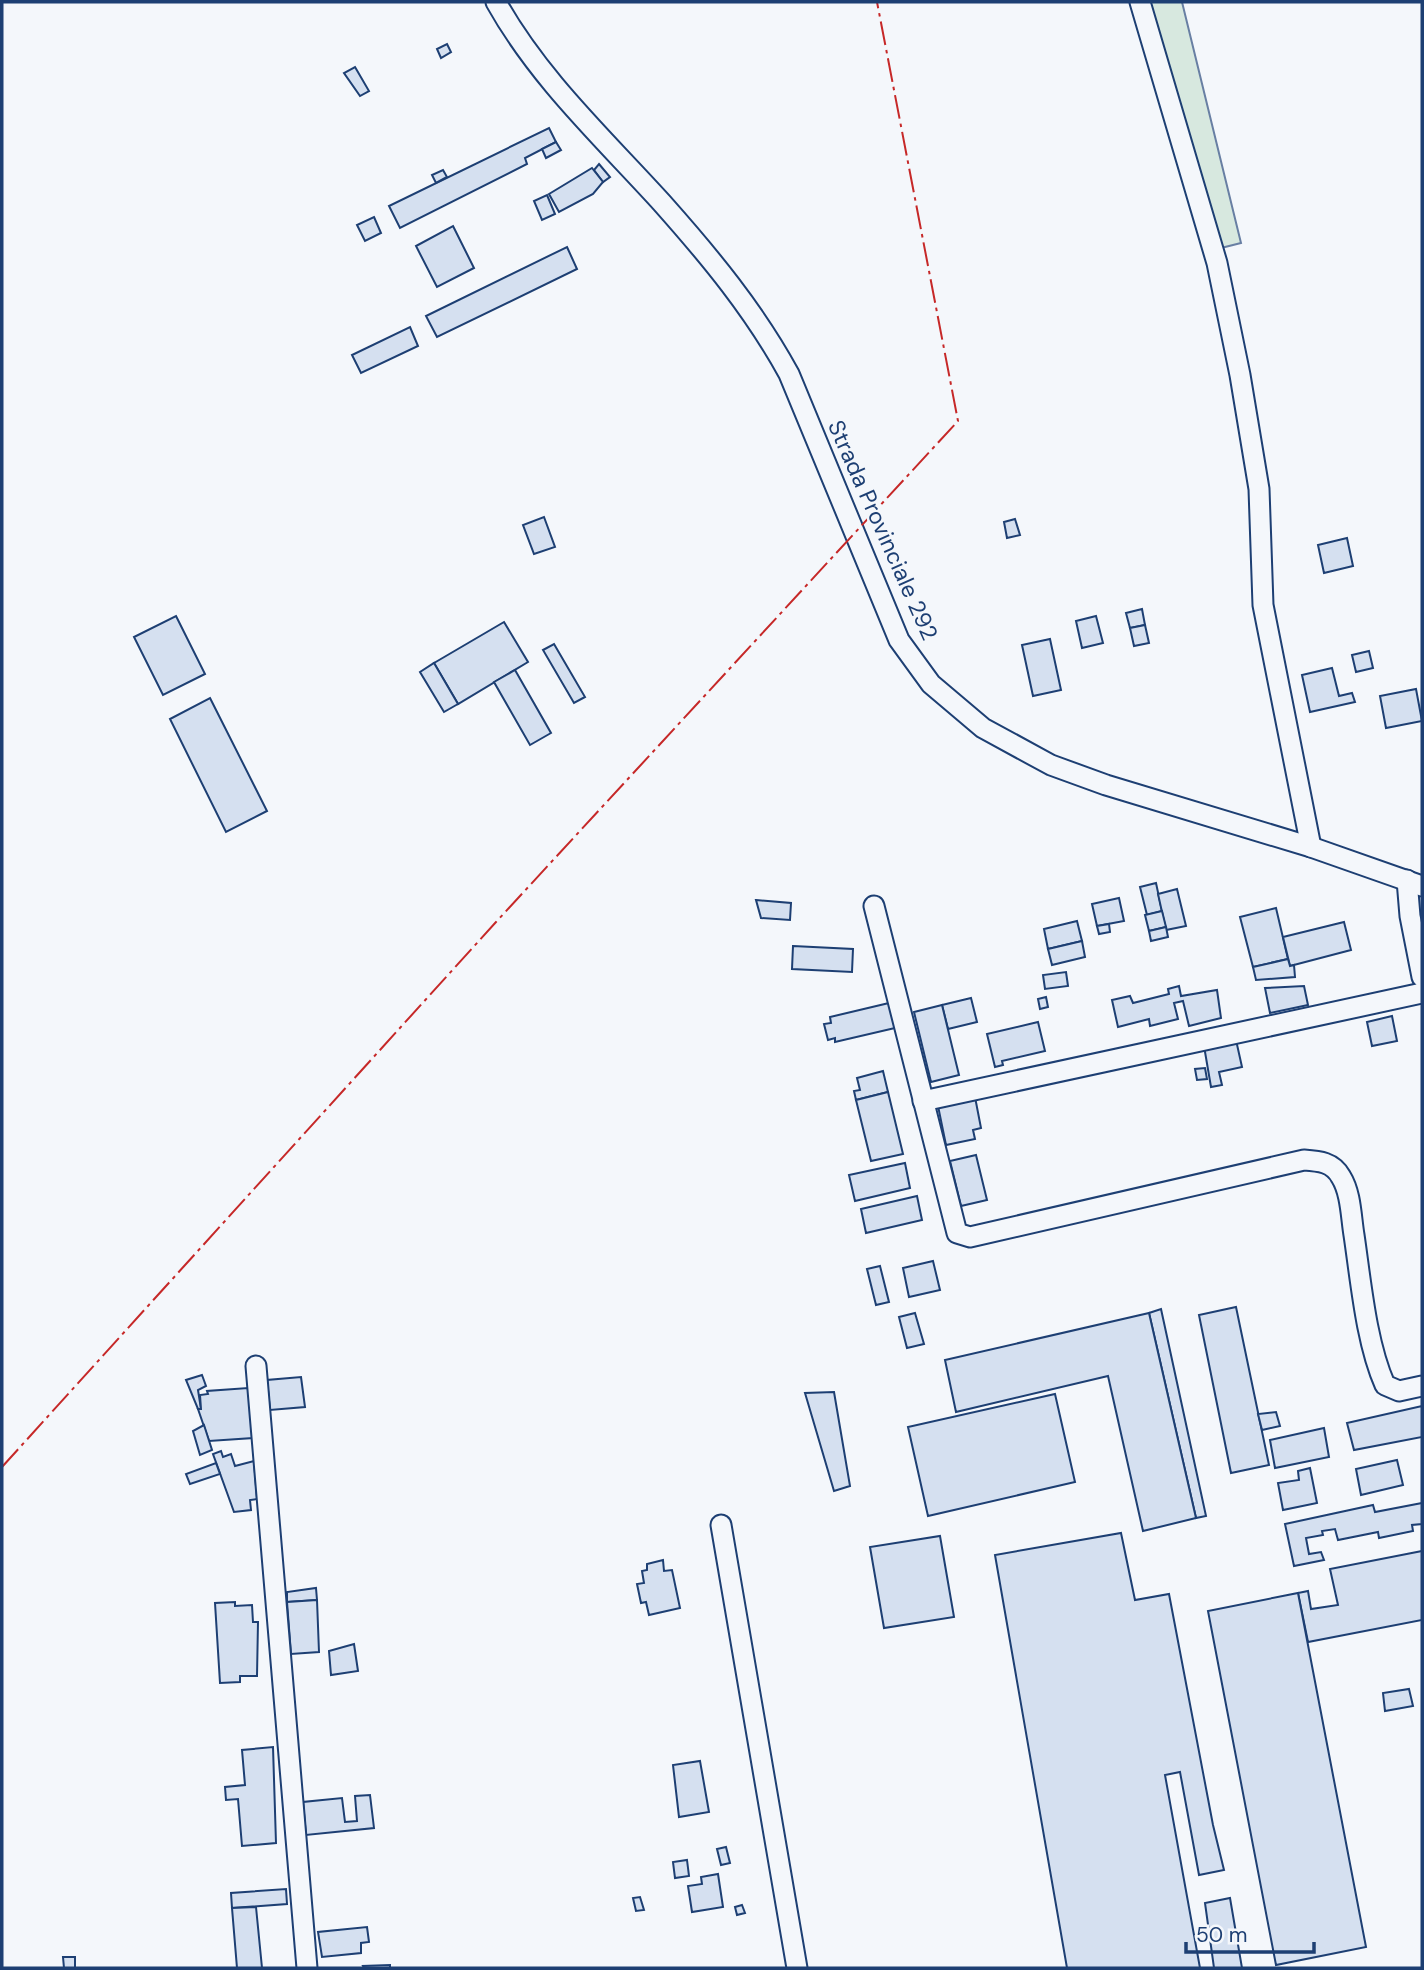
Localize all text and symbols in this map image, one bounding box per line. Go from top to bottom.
street label: Strada Provinciale 292 [821,415,945,645]
scale bar [1186,1910,1314,1954]
text: 50 m [1196,1921,1247,1949]

